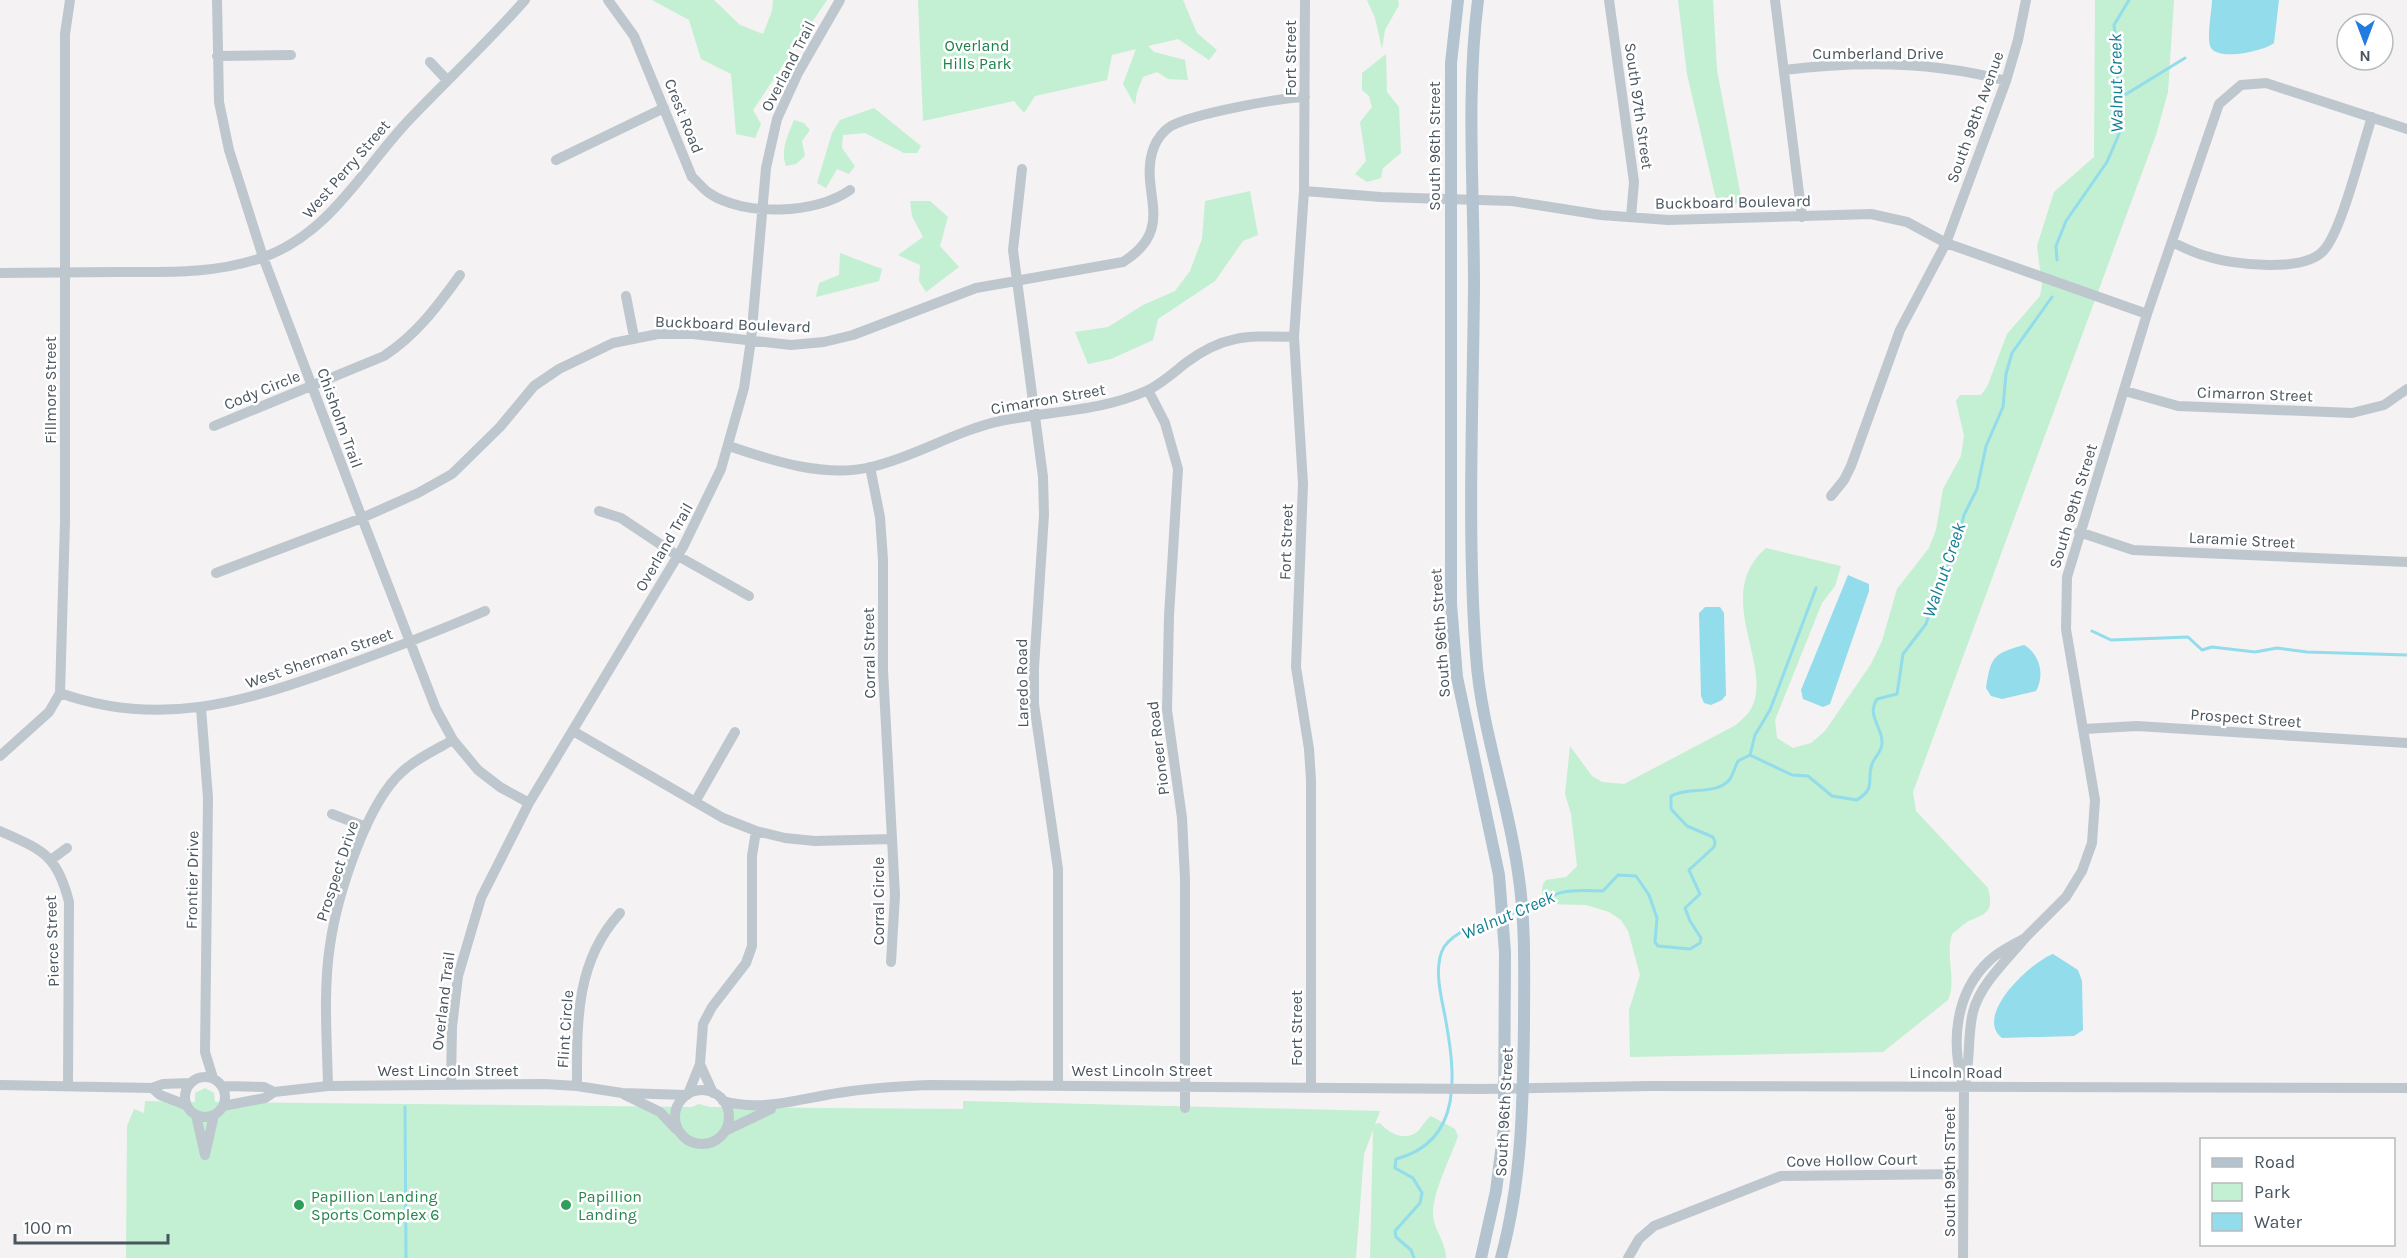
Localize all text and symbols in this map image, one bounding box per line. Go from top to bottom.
north arrow [2335,12,2395,72]
street label: Overland Trail [757,17,819,115]
street label: Fort Street [1281,20,1300,96]
water label: Walnut Creek [2104,32,2128,133]
park label: Overland Hills Park [942,36,1012,73]
street label: South 97th Street [1621,41,1657,171]
street label: Cumberland Drive [1812,44,1944,63]
text: N [2359,47,2371,66]
street label: South 98th Avenue [1942,49,2008,185]
street label: Crest Road [660,76,708,156]
street label: South 96th Street [1425,81,1444,211]
street label: West Perry Street [298,116,394,222]
street label: Buckboard Boulevard [1655,191,1811,213]
street label: Buckboard Boulevard [655,312,811,336]
street label: Fillmore Street [41,336,60,444]
street label: Chisholm Trail [313,365,367,471]
street label: Cody Circle [221,366,303,414]
street label: Cimarron Street [989,380,1107,418]
street label: Cimarron Street [2197,382,2313,406]
street label: South 99th Street [2045,441,2101,571]
street label: Overland Trail [631,499,697,595]
street label: Fort Street [1275,504,1297,580]
water label: Walnut Creek [1917,519,1971,620]
street label: Laramie Street [2188,528,2296,552]
street label: South 96th Street [1426,568,1454,698]
street label: Corral Street [859,607,879,699]
street label: West Sherman Street [243,624,395,692]
street label: Laredo Road [1012,638,1032,728]
street label: Pioneer Road [1143,700,1173,796]
street label: Prospect Street [2190,705,2302,731]
street label: Prospect Drive [312,818,362,924]
street label: Frontier Drive [182,831,202,929]
street label: Corral Circle [869,857,888,945]
water label: Walnut Creek [1458,885,1559,944]
street label: Pierce Street [41,895,63,987]
street label: Overland Trail [428,951,458,1051]
street label: Flint Circle [553,989,577,1069]
street label: Fort Street [1287,990,1306,1066]
street label: South 96th Street [1491,1047,1517,1177]
street label: West Lincoln Street [378,1061,519,1080]
street label: West Lincoln Street [1072,1061,1213,1080]
street label: Lincoln Road [1909,1063,2003,1082]
street label: South 99th STreet [1940,1107,1959,1237]
legend [2200,1138,2395,1246]
street label: Cove Hollow Court [1786,1149,1918,1171]
text: Road [2254,1151,2295,1173]
text: Park [2254,1181,2291,1203]
place label: Papillion Landing Sports Complex 6 [311,1187,440,1224]
place label: Papillion Landing [578,1187,642,1224]
marker: Papillion Landing Sports Complex 6 [292,1198,306,1212]
marker: Papillion Landing [559,1198,573,1212]
scale bar [15,1207,168,1245]
text: Water [2254,1211,2302,1233]
text: 100 m [24,1217,72,1239]

